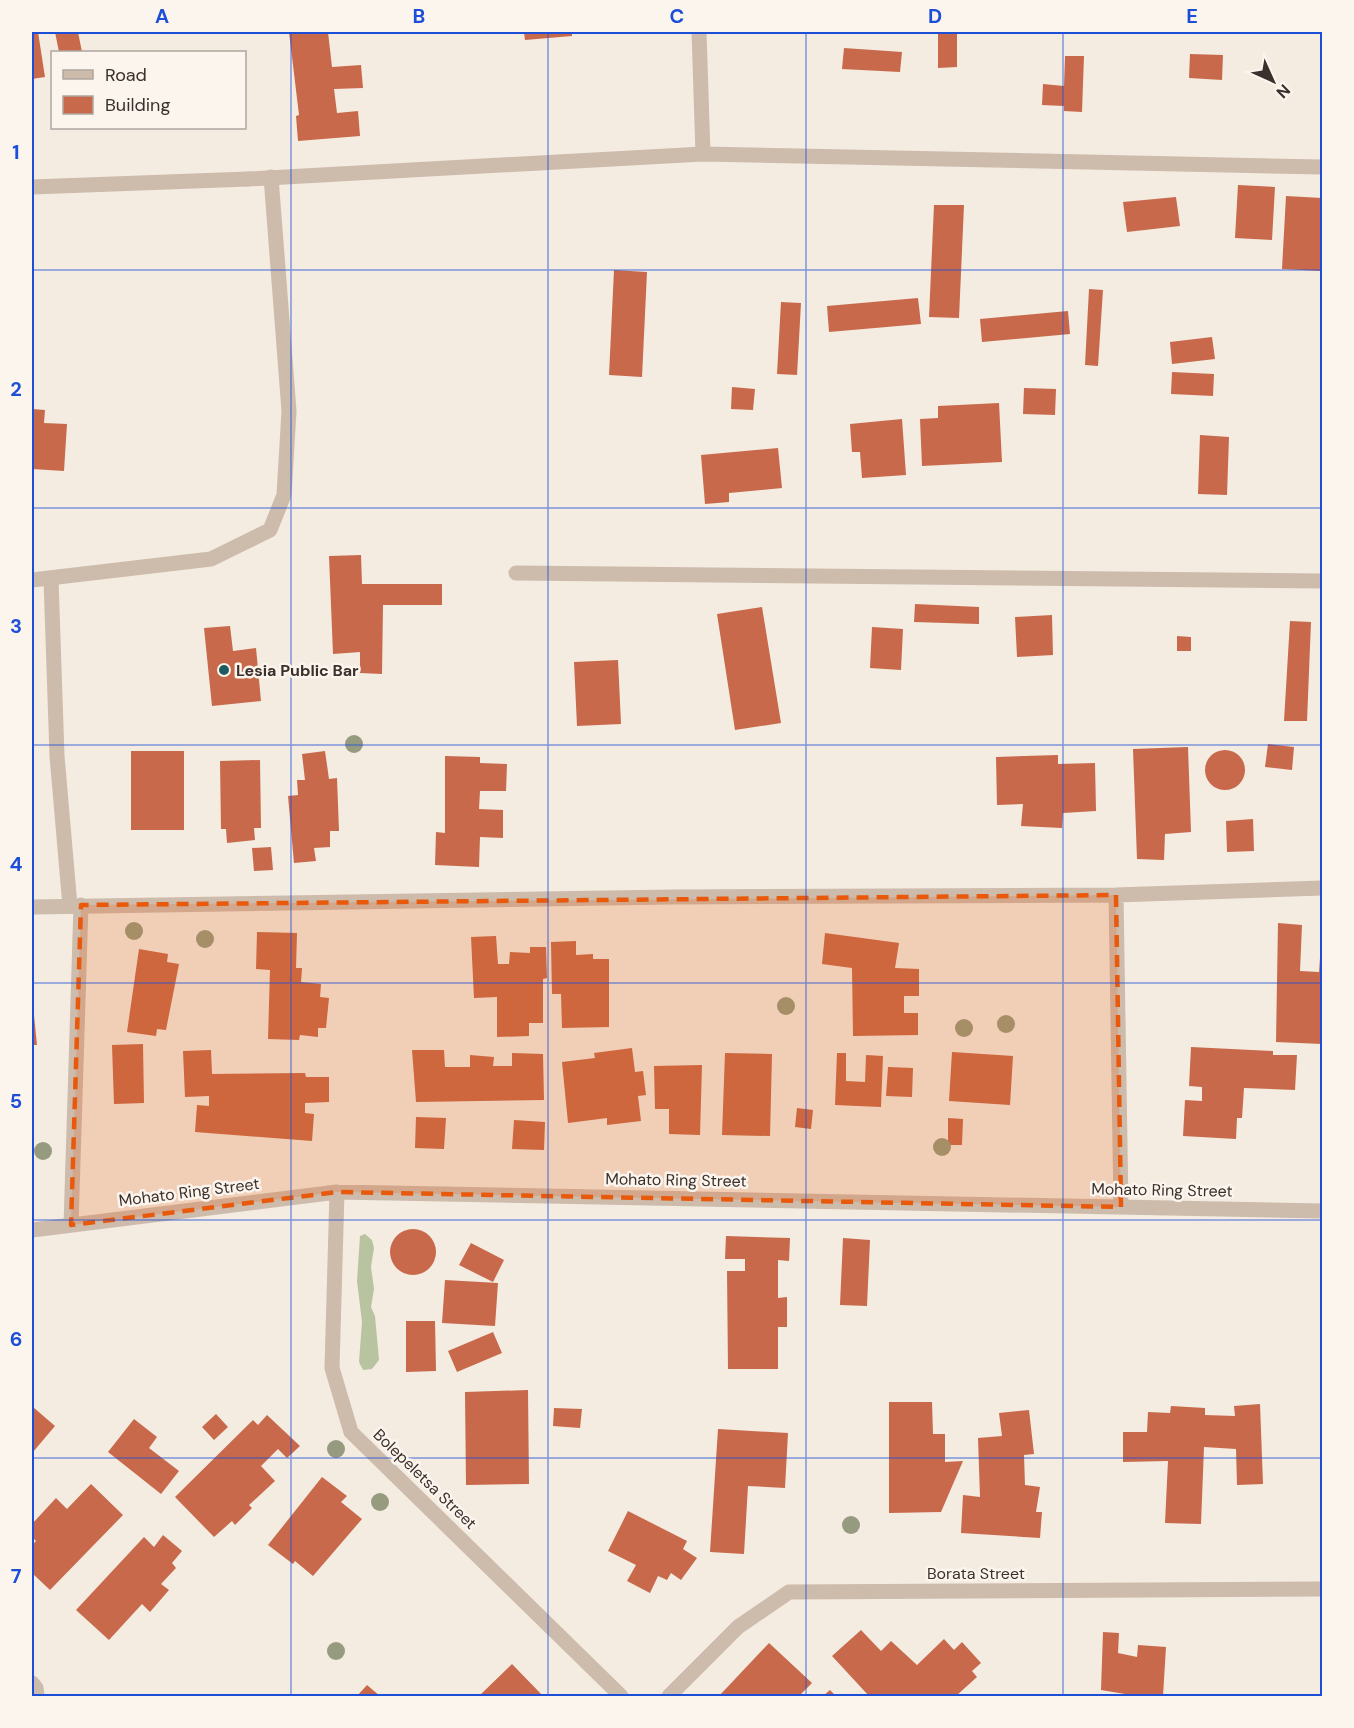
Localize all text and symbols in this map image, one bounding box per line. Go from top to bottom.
text: A [155,3,169,29]
text: B [413,3,425,29]
text: C [670,3,684,29]
text: D [928,3,942,29]
text: E [1186,3,1198,29]
legend [51,51,246,129]
north arrow [1243,51,1303,111]
text: Road [105,63,147,87]
text: N [1272,80,1295,103]
text: Building [105,93,170,117]
text: 1 [12,139,20,165]
text: 2 [10,376,22,402]
text: 3 [10,613,22,639]
place label: Lesia Public Bar [236,660,359,681]
marker: Lesia Public Bar [217,663,231,677]
text: 4 [10,851,23,877]
text: 5 [10,1088,22,1114]
street label: Mohato Ring Street [605,1168,747,1192]
street label: Mohato Ring Street [118,1173,260,1211]
street label: Mohato Ring Street [1091,1178,1233,1202]
text: 6 [10,1326,22,1352]
street label: Bolepeletsa Street [369,1424,481,1534]
text: 7 [11,1563,22,1589]
street label: Borata Street [927,1563,1025,1584]

